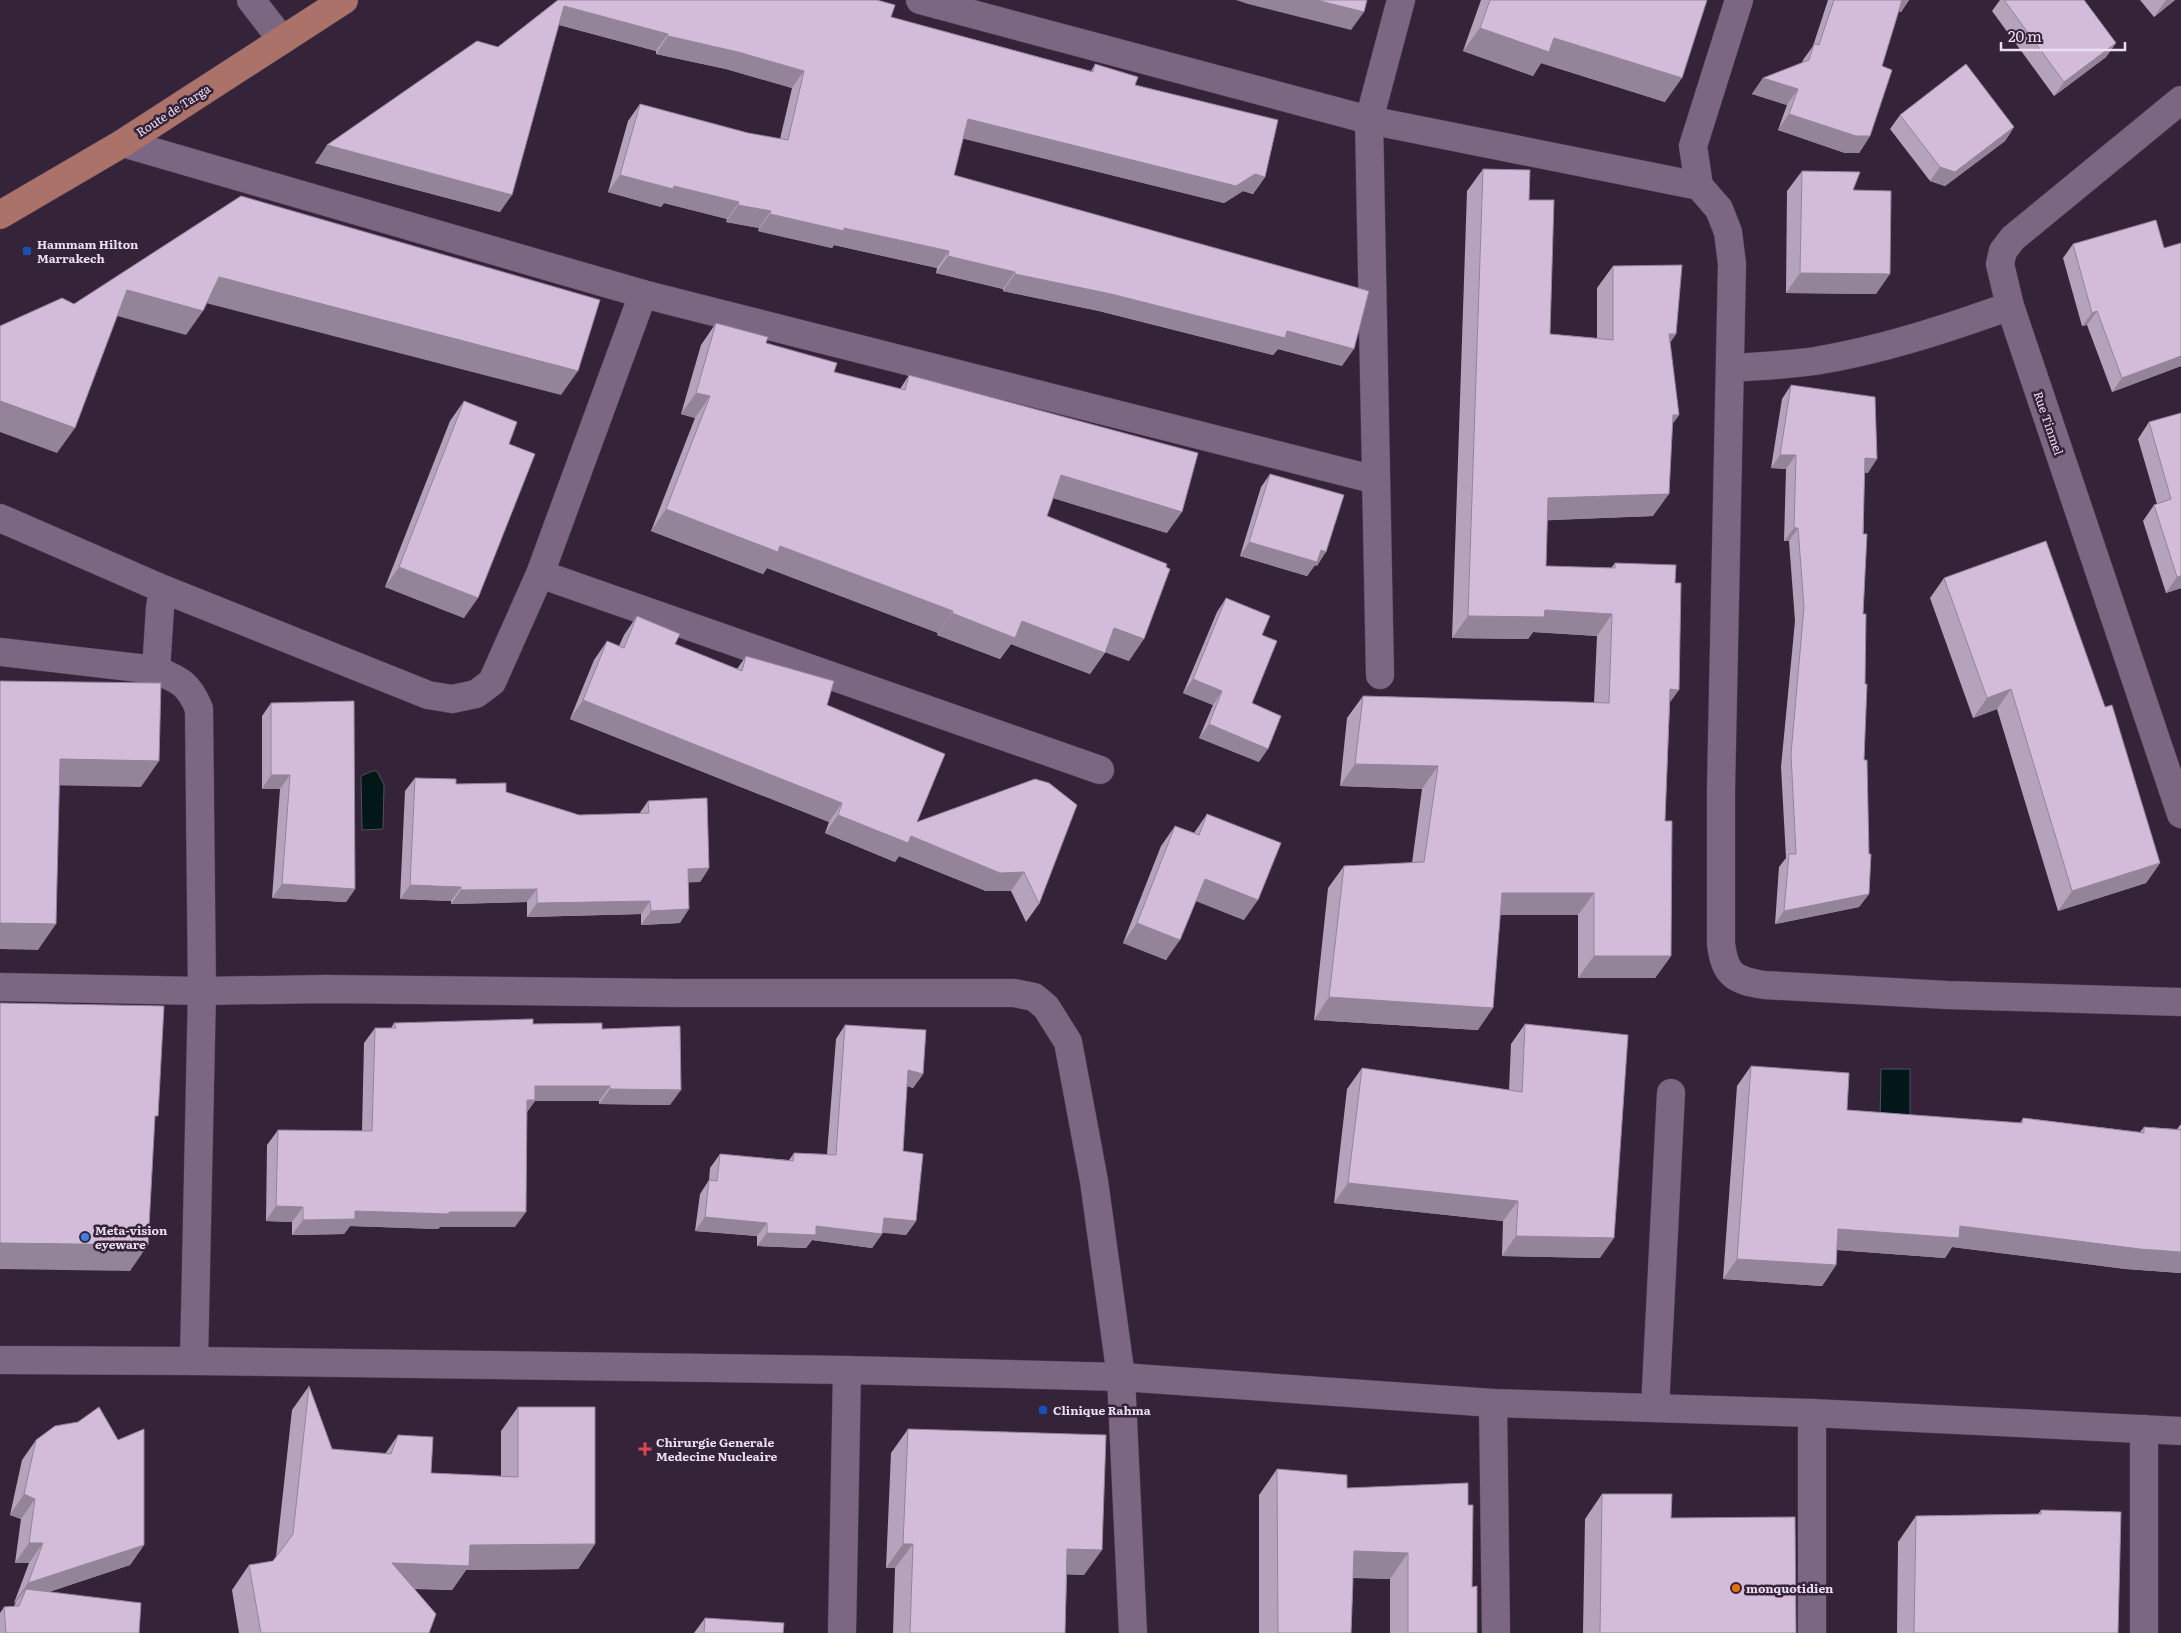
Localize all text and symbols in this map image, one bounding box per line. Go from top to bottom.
scale bar [2001,20,2125,52]
text: 20 m [2008,24,2042,47]
street label: Route de Targa [132,79,214,141]
place label: Hammam Hilton Marrakech [37,235,139,267]
marker: Hammam Hilton Marrakech [21,245,33,257]
street label: Rue Tinmel [2030,389,2068,457]
place label: Meta-vision eyeware [95,1221,168,1253]
marker: Meta-vision eyeware [79,1231,91,1243]
place label: Clinique Rahma [1053,1401,1151,1419]
marker: Clinique Rahma [1037,1404,1049,1416]
place label: Chirurgie Generale Medecine Nucleaire [656,1433,778,1465]
marker: Chirurgie Generale Medecine Nucleaire [638,1442,652,1456]
place label: monquotidien [1746,1579,1834,1597]
marker: monquotidien [1730,1582,1742,1594]

